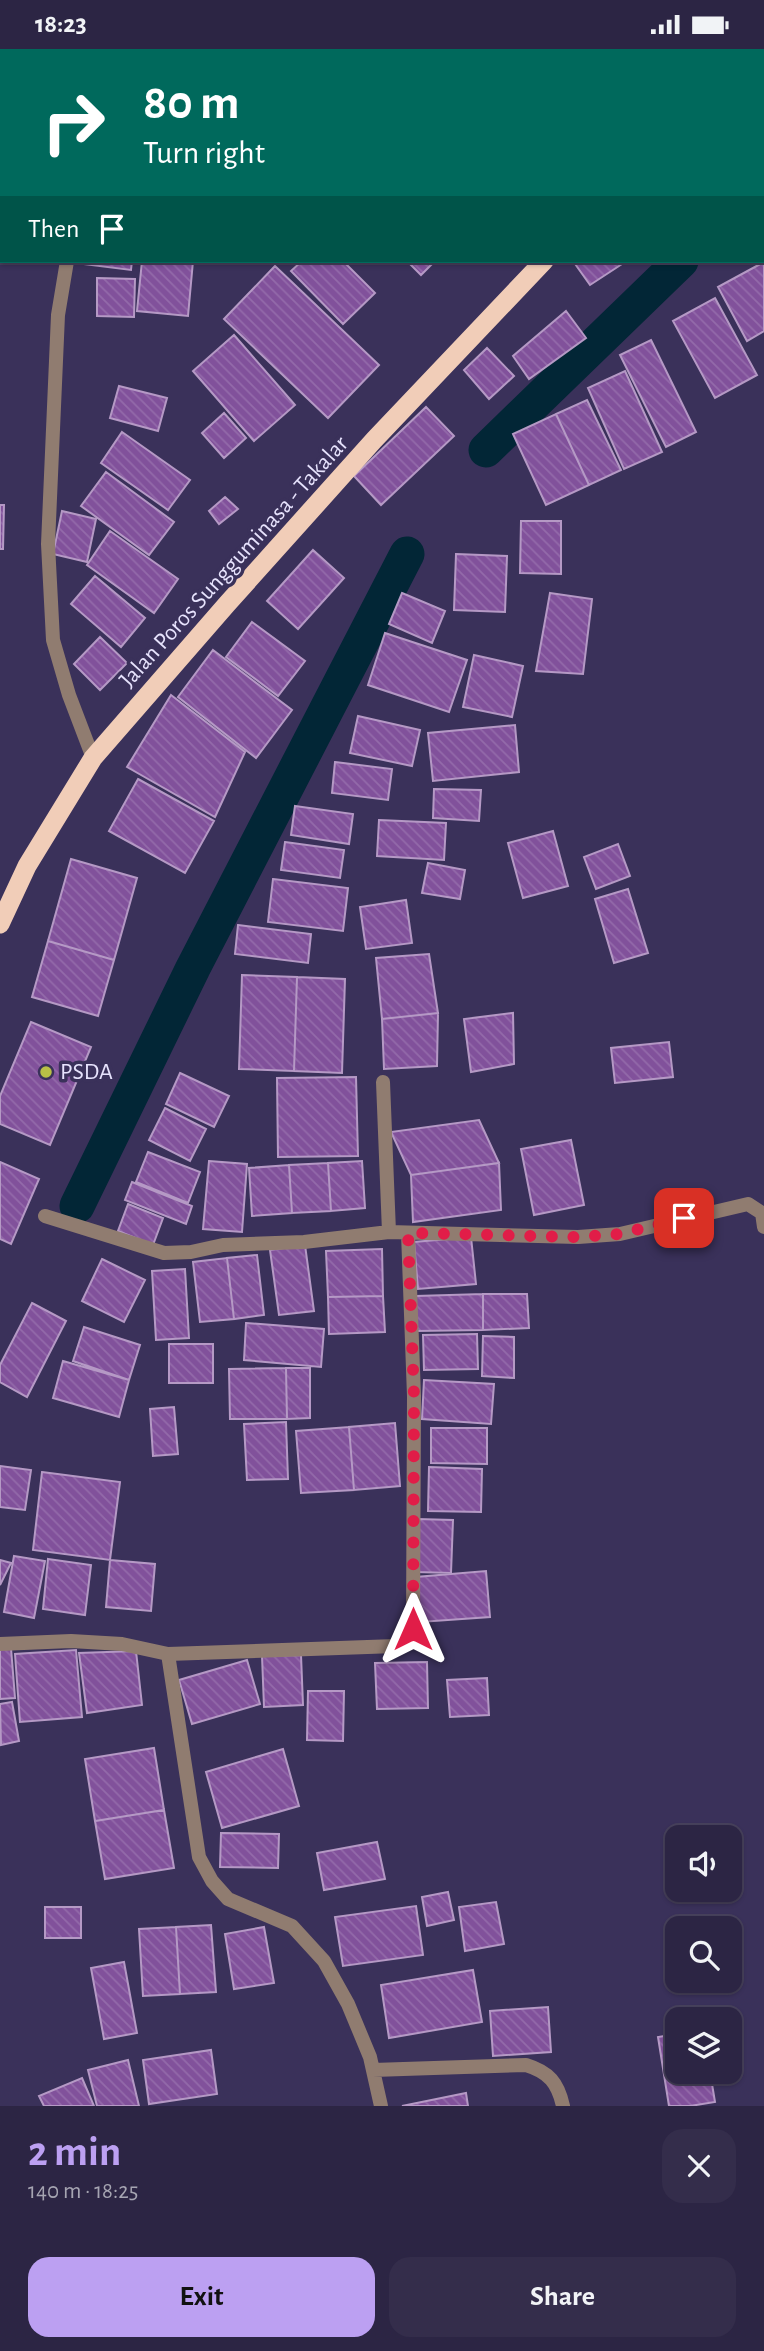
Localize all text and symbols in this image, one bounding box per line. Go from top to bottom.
text: 18:23 [35,11,87,37]
icon: right [28,77,119,168]
text: 80 m [143,79,240,128]
text: Turn right [143,137,265,169]
icon: arrive [93,210,131,248]
text: Then [28,216,79,242]
street label: Jalan Poros Sungguminasa - Takalar [115,432,353,692]
place label: PSDA [60,1060,113,1084]
marker: PSDA [38,1064,54,1080]
pin [654,1188,714,1248]
icon: arrive [665,1199,703,1237]
position arrow [376,1592,450,1666]
map controls [665,1825,742,2084]
button: sound [665,1825,742,1902]
button: search [665,1916,742,1993]
button: layers [665,2007,742,2084]
button: close [662,2129,736,2203]
text: 2 min [28,2131,121,2173]
text: 140 m · 18:25 [28,2180,138,2203]
button: Exit [28,2257,375,2337]
button: Share [389,2257,736,2337]

